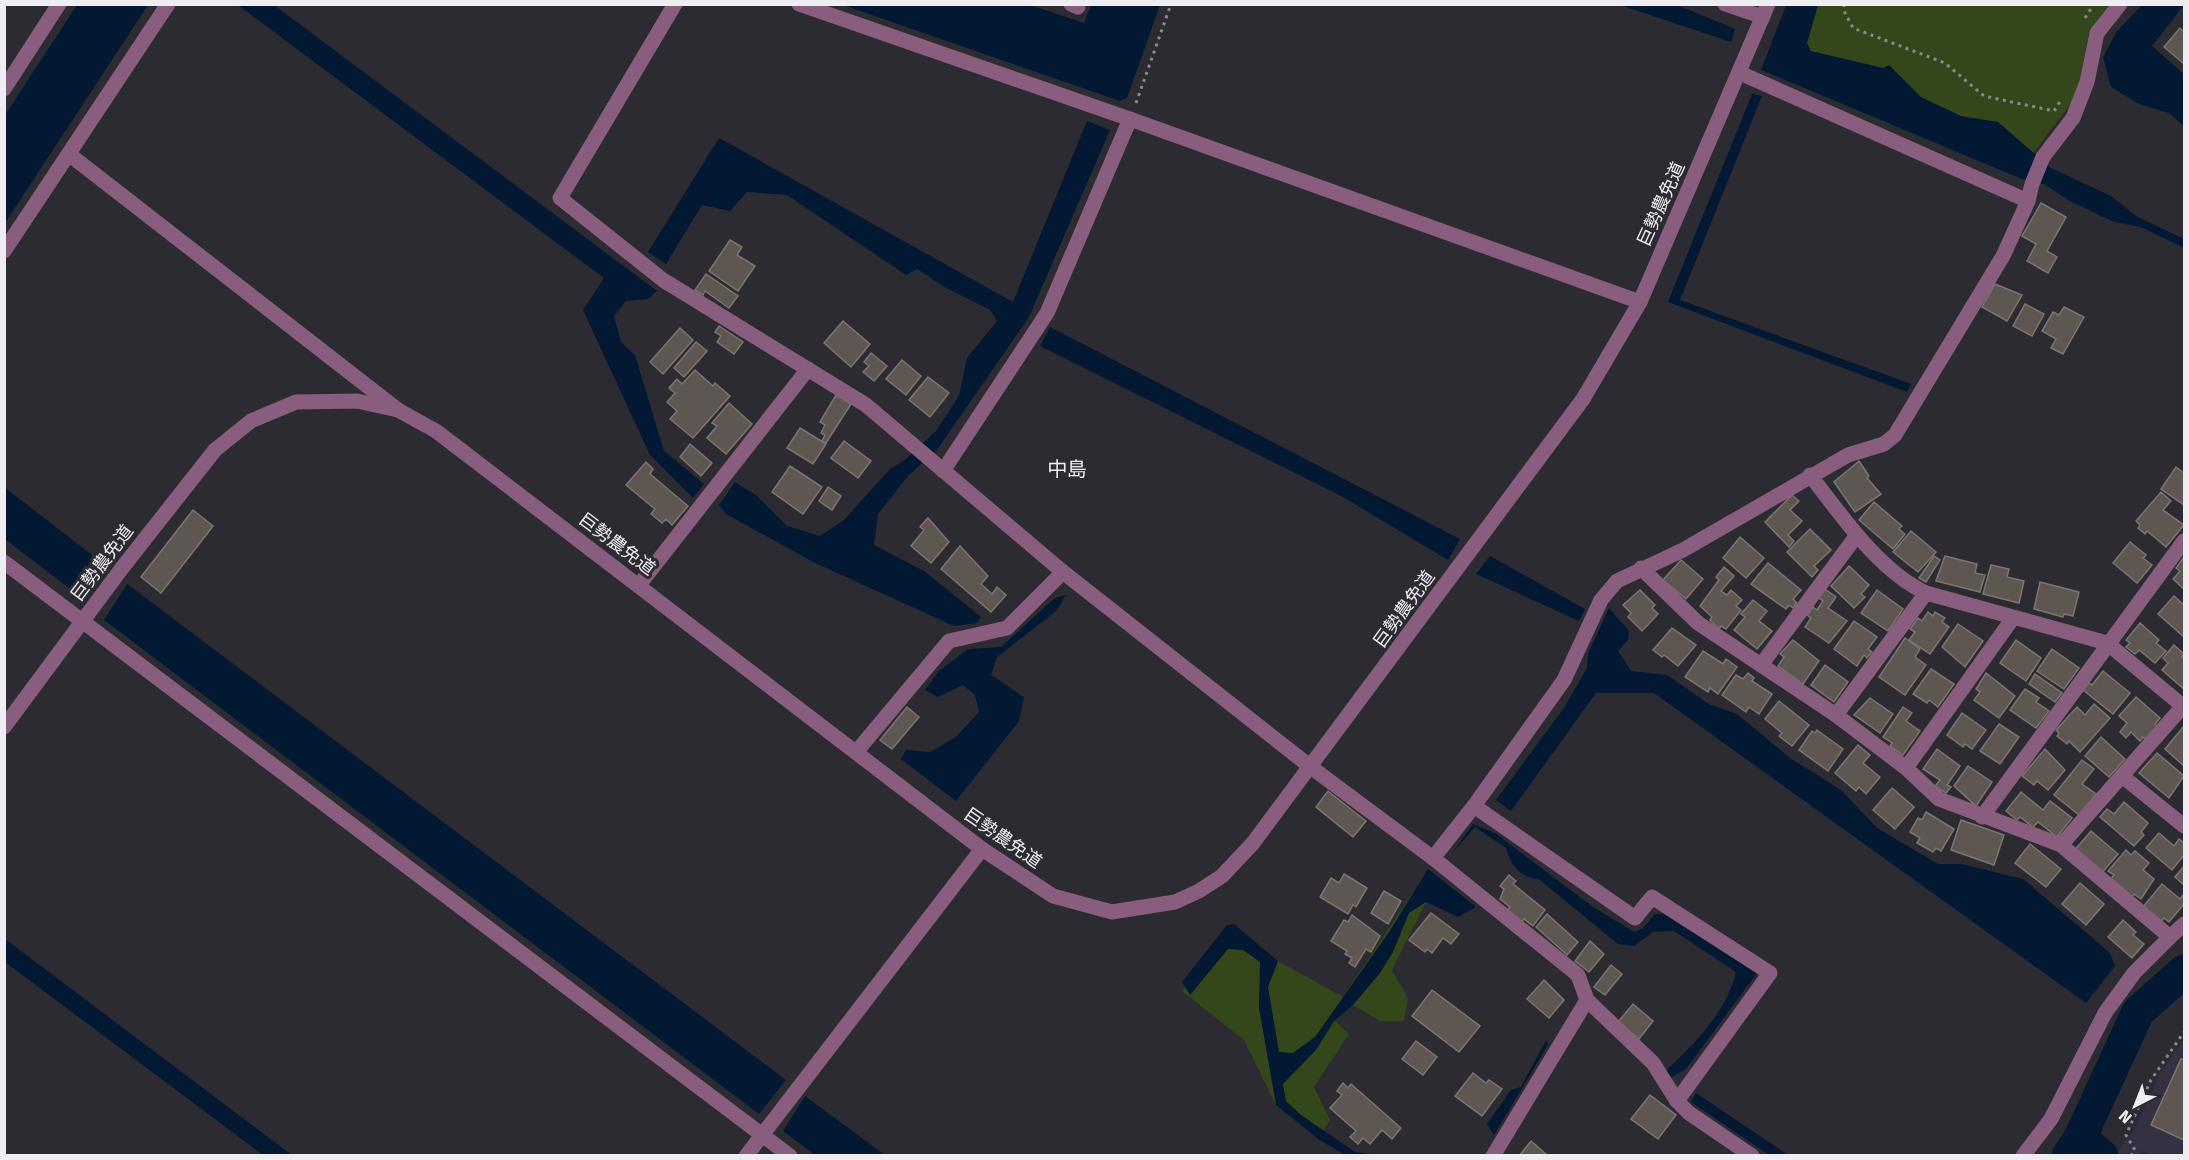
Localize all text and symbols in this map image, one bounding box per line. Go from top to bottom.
street label: 巨勢農免道 [1633,158,1689,250]
district label: 中島 [1047,457,1087,481]
street label: 巨勢農免道 [574,508,660,580]
street label: 巨勢農免道 [66,520,138,606]
street label: 巨勢農免道 [1369,566,1439,652]
street label: 巨勢農免道 [960,803,1046,873]
north arrow [2105,1076,2165,1136]
text: N [2115,1106,2136,1127]

